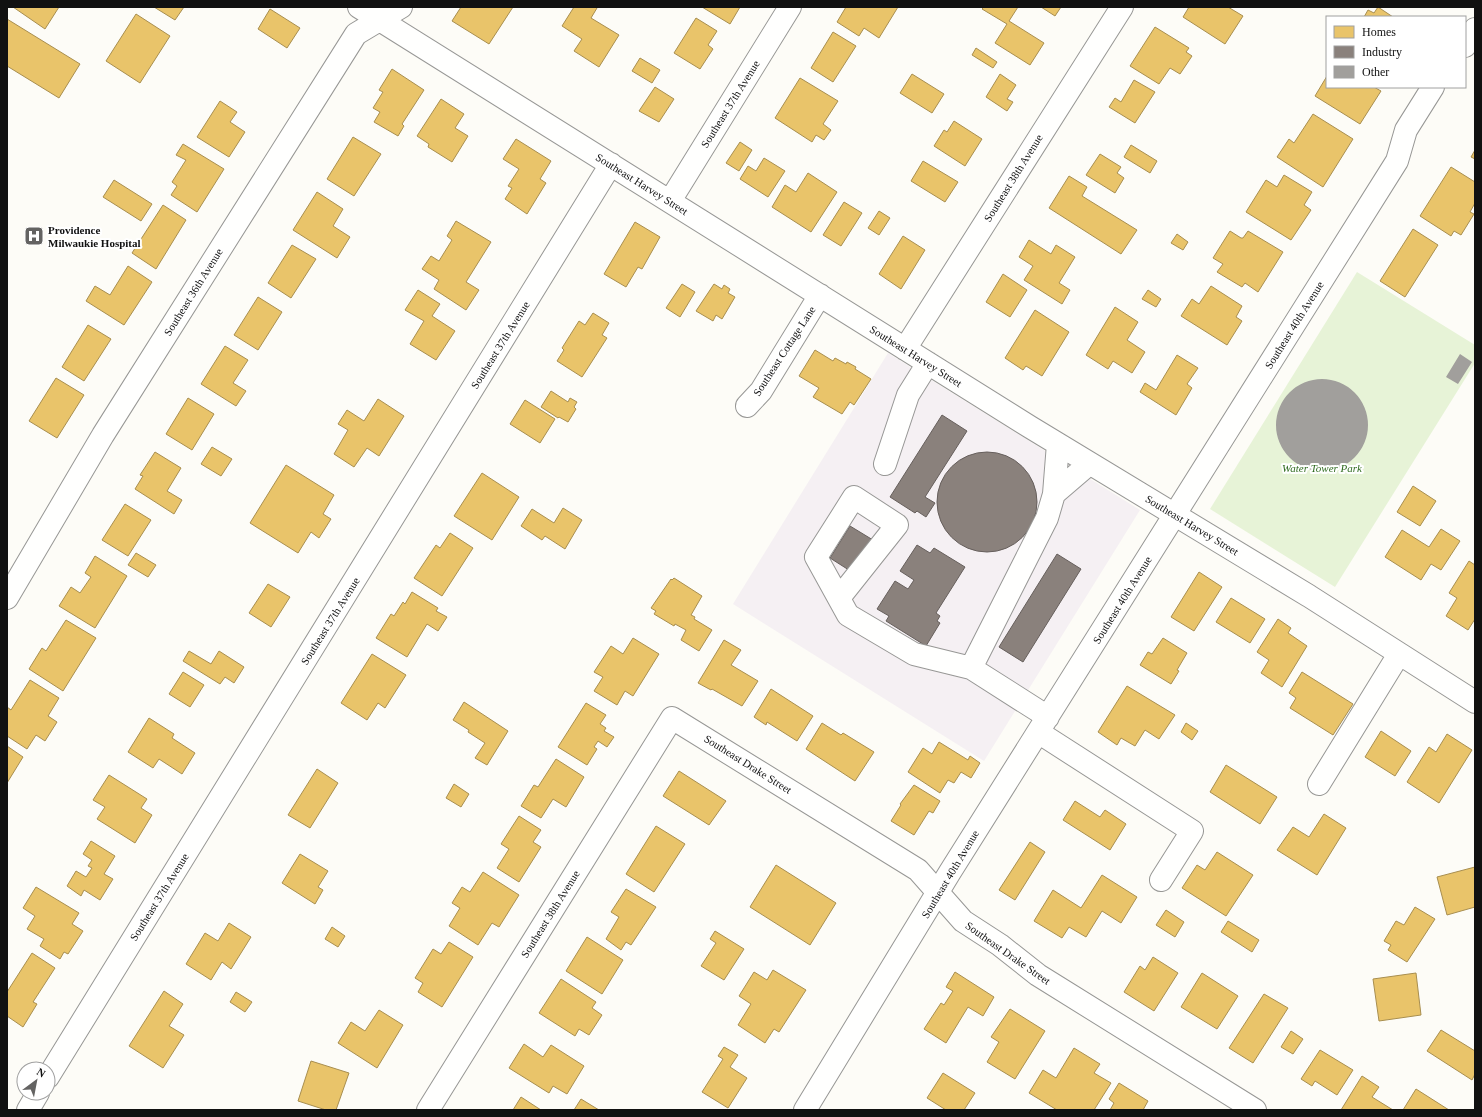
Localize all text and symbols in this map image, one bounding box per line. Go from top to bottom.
legend [1326,16,1466,88]
text: Homes [1362,25,1396,39]
text: Industry [1362,45,1402,59]
street label: Southeast 37th Avenue [698,58,762,150]
text: Other [1362,65,1389,79]
street label: Southeast 38th Avenue [981,132,1045,224]
street label: Southeast Harvey Street [594,151,690,217]
place label: Providence Milwaukie Hospital [48,224,141,249]
hospital icon: Providence Milwaukie Hospital [23,225,45,247]
street label: Southeast 36th Avenue [161,246,225,338]
street label: Southeast 40th Avenue [1262,279,1326,371]
street label: Southeast 37th Avenue [468,299,532,391]
street label: Southeast Cottage Lane [751,304,818,398]
street label: Southeast Harvey Street [868,323,964,389]
park label: Water Tower Park [1282,462,1363,474]
street label: Southeast Harvey Street [1143,492,1241,558]
street label: Southeast 40th Avenue [1090,554,1154,646]
street label: Southeast 37th Avenue [298,575,362,667]
street label: Southeast Drake Street [702,732,794,796]
street label: Southeast 40th Avenue [919,828,981,920]
street label: Southeast 37th Avenue [127,851,191,943]
street label: Southeast 38th Avenue [518,868,582,960]
street label: Southeast Drake Street [963,919,1053,987]
north arrow [16,1061,56,1101]
text: N [35,1065,48,1080]

